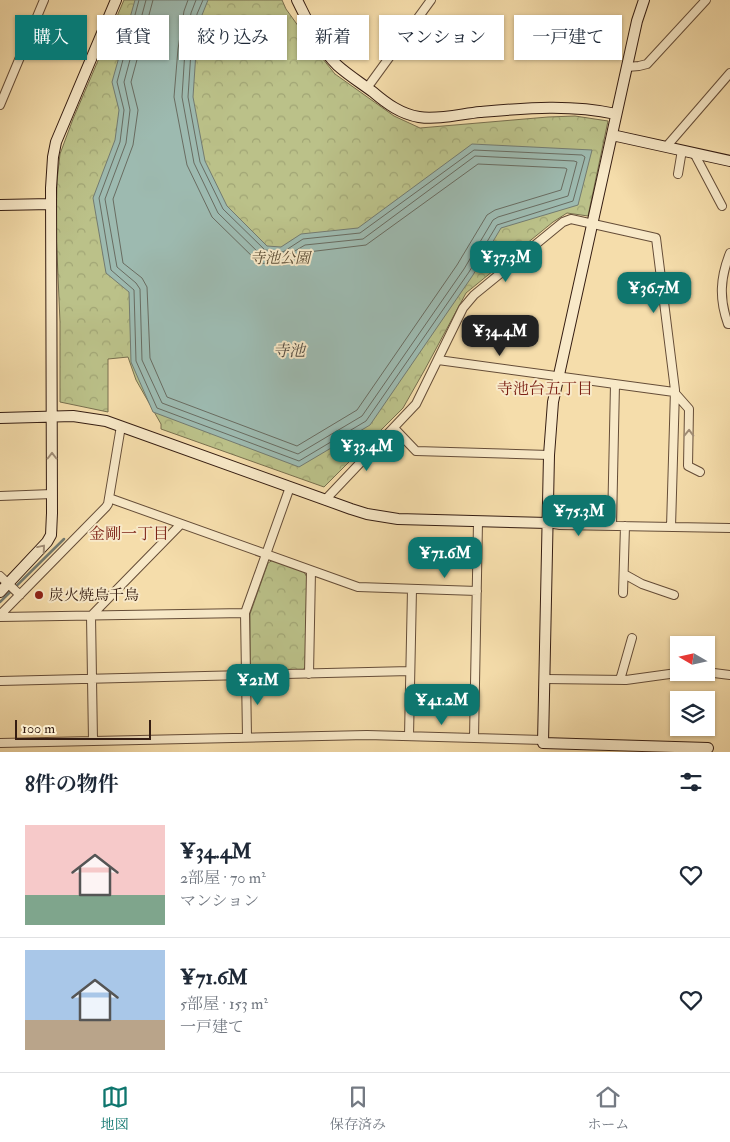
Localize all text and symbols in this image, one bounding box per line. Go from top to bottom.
chip: 購入 [15,15,87,60]
chip: 賃貸 [97,15,169,60]
chip: 絞り込み [179,15,287,60]
chip: 新着 [297,15,369,60]
chip: マンション [379,15,504,60]
chip: 一戸建て [514,15,622,60]
pin: ¥37.3M [465,240,547,283]
text: ¥37.3M [481,247,531,267]
park label: 寺池公園 [250,249,313,268]
pin: ¥36.7M [613,272,695,314]
text: ¥36.7M [628,278,680,298]
pin: ¥34.4M [459,314,541,357]
text: ¥34.4M [473,321,527,341]
water label: 寺池 [273,341,307,361]
district label: 寺池台五丁目 [497,379,593,399]
one-way arrow [684,428,694,436]
pin: ¥33.4M [326,430,408,472]
text: ¥33.4M [341,436,393,456]
one-way arrow [47,451,57,459]
pin: ¥75.3M [538,494,620,537]
text: ¥75.3M [554,501,604,521]
district label: 金剛一丁目 [89,524,169,544]
pin: ¥71.6M [404,536,486,579]
text: ¥71.6M [419,543,471,563]
one-way arrow [36,545,45,554]
place label: 炭火焼鳥千鳥 [49,586,139,605]
marker: 炭火焼鳥千鳥 [33,589,45,601]
north arrow [670,636,715,681]
map controls [670,636,715,736]
pin: ¥21M [228,664,288,706]
text: ¥21M [237,670,279,690]
pin: ¥41.2M [401,684,483,726]
text: ¥41.2M [415,690,469,710]
button: layers [670,691,715,736]
scale bar [15,717,151,740]
text: 100 m [22,720,55,737]
icon: filters [677,768,705,796]
text: 8件の物件 [25,771,119,798]
text: ¥34.4M [180,838,252,865]
icon: home [65,845,125,905]
icon: heart [677,861,705,889]
text: 2部屋 · 70 m² [180,868,266,888]
text: マンション [180,891,259,911]
text: ¥71.6M [180,964,248,991]
icon: home [65,970,125,1030]
icon: heart [677,986,705,1014]
text: 5部屋 · 153 m² [180,994,268,1014]
text: 一戸建て [180,1017,244,1037]
tab: 地図 [101,1083,129,1133]
tab: 保存済み [330,1083,386,1133]
tab: ホーム [587,1083,629,1133]

